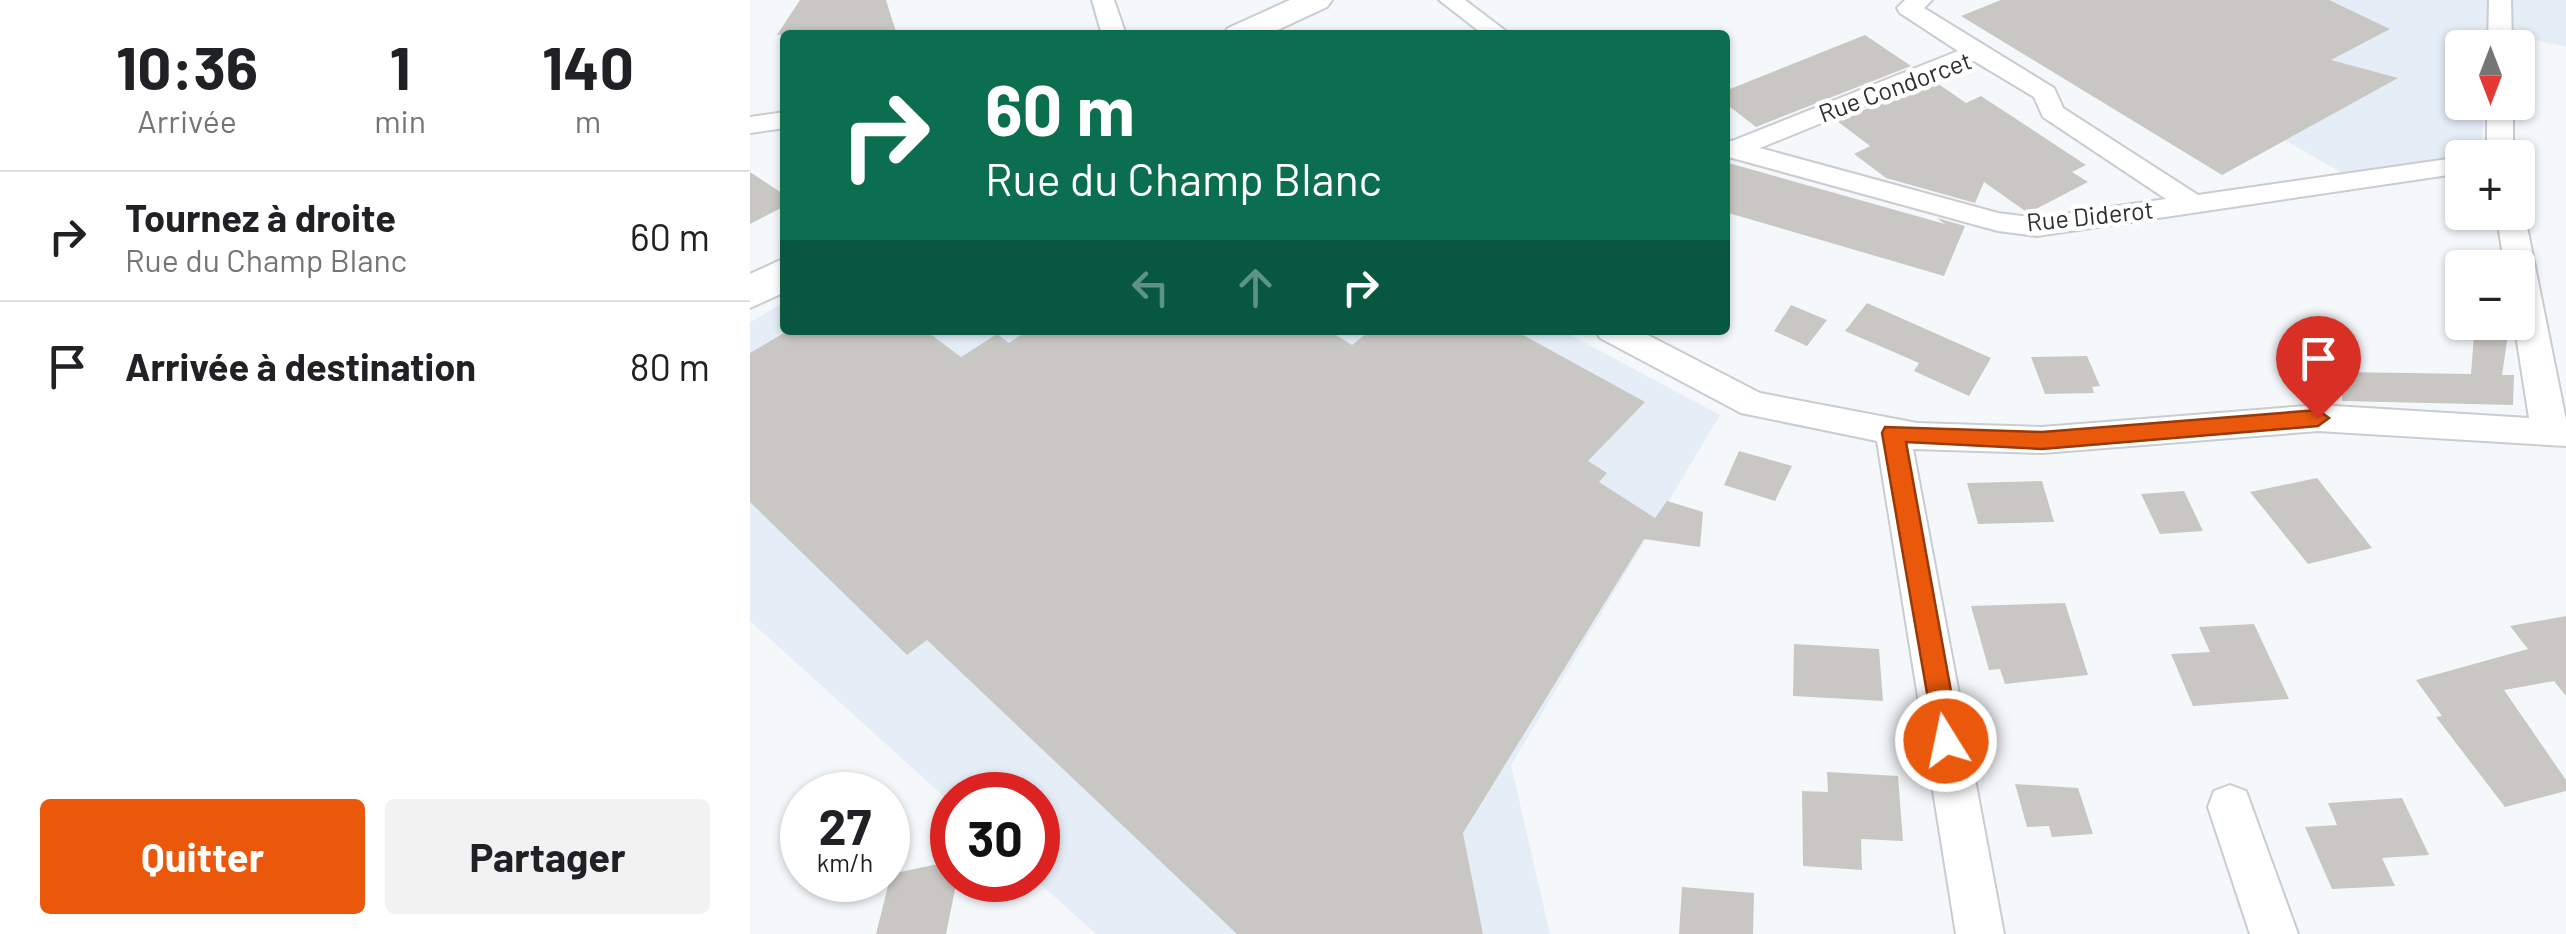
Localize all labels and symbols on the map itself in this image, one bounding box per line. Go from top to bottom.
north arrow [2445,30,2535,120]
street label: Rue Condorcet [1814,45,1975,128]
street label: Rue Diderot [2025,193,2155,237]
pin [2276,316,2361,419]
position arrow [1894,689,1998,793]
speed limit sign: 30 [930,772,1060,902]

